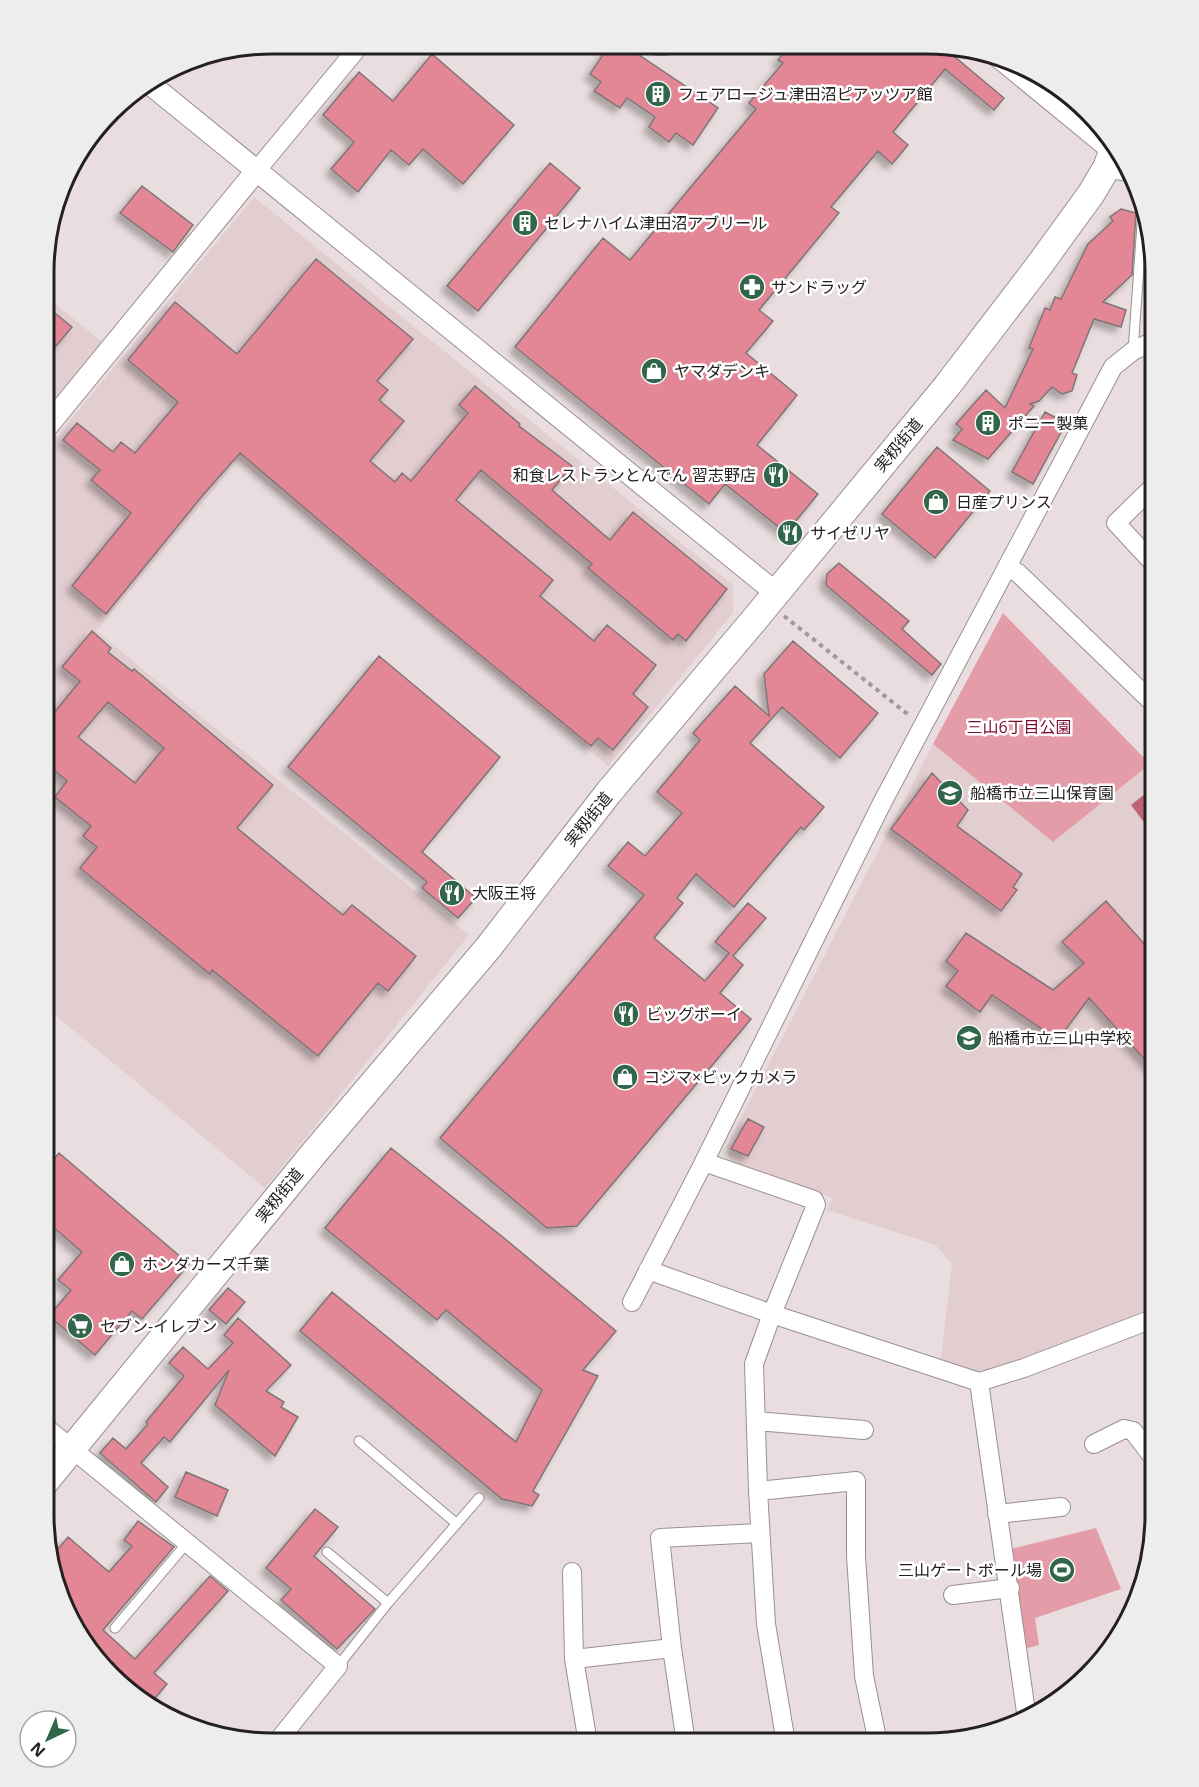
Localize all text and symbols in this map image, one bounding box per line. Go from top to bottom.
building icon: フェアロージュ津田沼ピアッツア館 [643,79,673,109]
place label: フェアロージュ津田沼ピアッツア館 [678,83,933,105]
building icon: セレナハイム津田沼アブリール [510,208,540,238]
place label: セレナハイム津田沼アブリール [544,212,767,234]
pharmacy icon: サンドラッグ [737,272,767,302]
place label: サンドラッグ [771,276,867,298]
shop icon: ヤマダデンキ [639,356,669,386]
place label: ヤマダデンキ [674,360,770,382]
building icon: ポニー製菓 [973,408,1003,438]
place label: ポニー製菓 [1008,412,1088,434]
street label: 実籾街道 [869,413,927,477]
restaurant icon: 和食レストランとんでん 習志野店 [761,460,791,490]
place label: 和食レストランとんでん 習志野店 [513,464,756,486]
shop icon: 日産プリンス [921,487,951,517]
place label: 日産プリンス [956,491,1052,513]
restaurant icon: サイゼリヤ [775,518,805,548]
place label: サイゼリヤ [810,522,890,544]
park label: 三山6丁目公園 [966,716,1072,738]
school or university icon: 船橋市立三山保育園 [935,778,965,808]
place label: 船橋市立三山保育園 [970,782,1114,804]
street label: 実籾街道 [559,787,617,851]
restaurant icon: 大阪王将 [437,878,467,908]
place label: 大阪王将 [472,882,536,904]
restaurant icon: ビッグボーイ [611,999,641,1029]
place label: ビッグボーイ [646,1003,742,1025]
school or university icon: 船橋市立三山中学校 [954,1023,984,1053]
place label: 船橋市立三山中学校 [988,1027,1132,1049]
shop icon: コジマ×ビックカメラ [610,1062,640,1092]
place label: コジマ×ビックカメラ [644,1066,797,1088]
street label: 実籾街道 [250,1163,308,1227]
shop icon: ホンダカーズ千葉 [107,1249,137,1279]
place label: ホンダカーズ千葉 [142,1253,269,1275]
supermarket icon: セブン-イレブン [65,1311,95,1341]
place label: セブン-イレブン [100,1315,217,1337]
sports icon: 三山ゲートボール場 [1047,1555,1077,1585]
place label: 三山ゲートボール場 [898,1559,1042,1581]
north arrow [18,1709,78,1769]
text: N [25,1737,50,1762]

